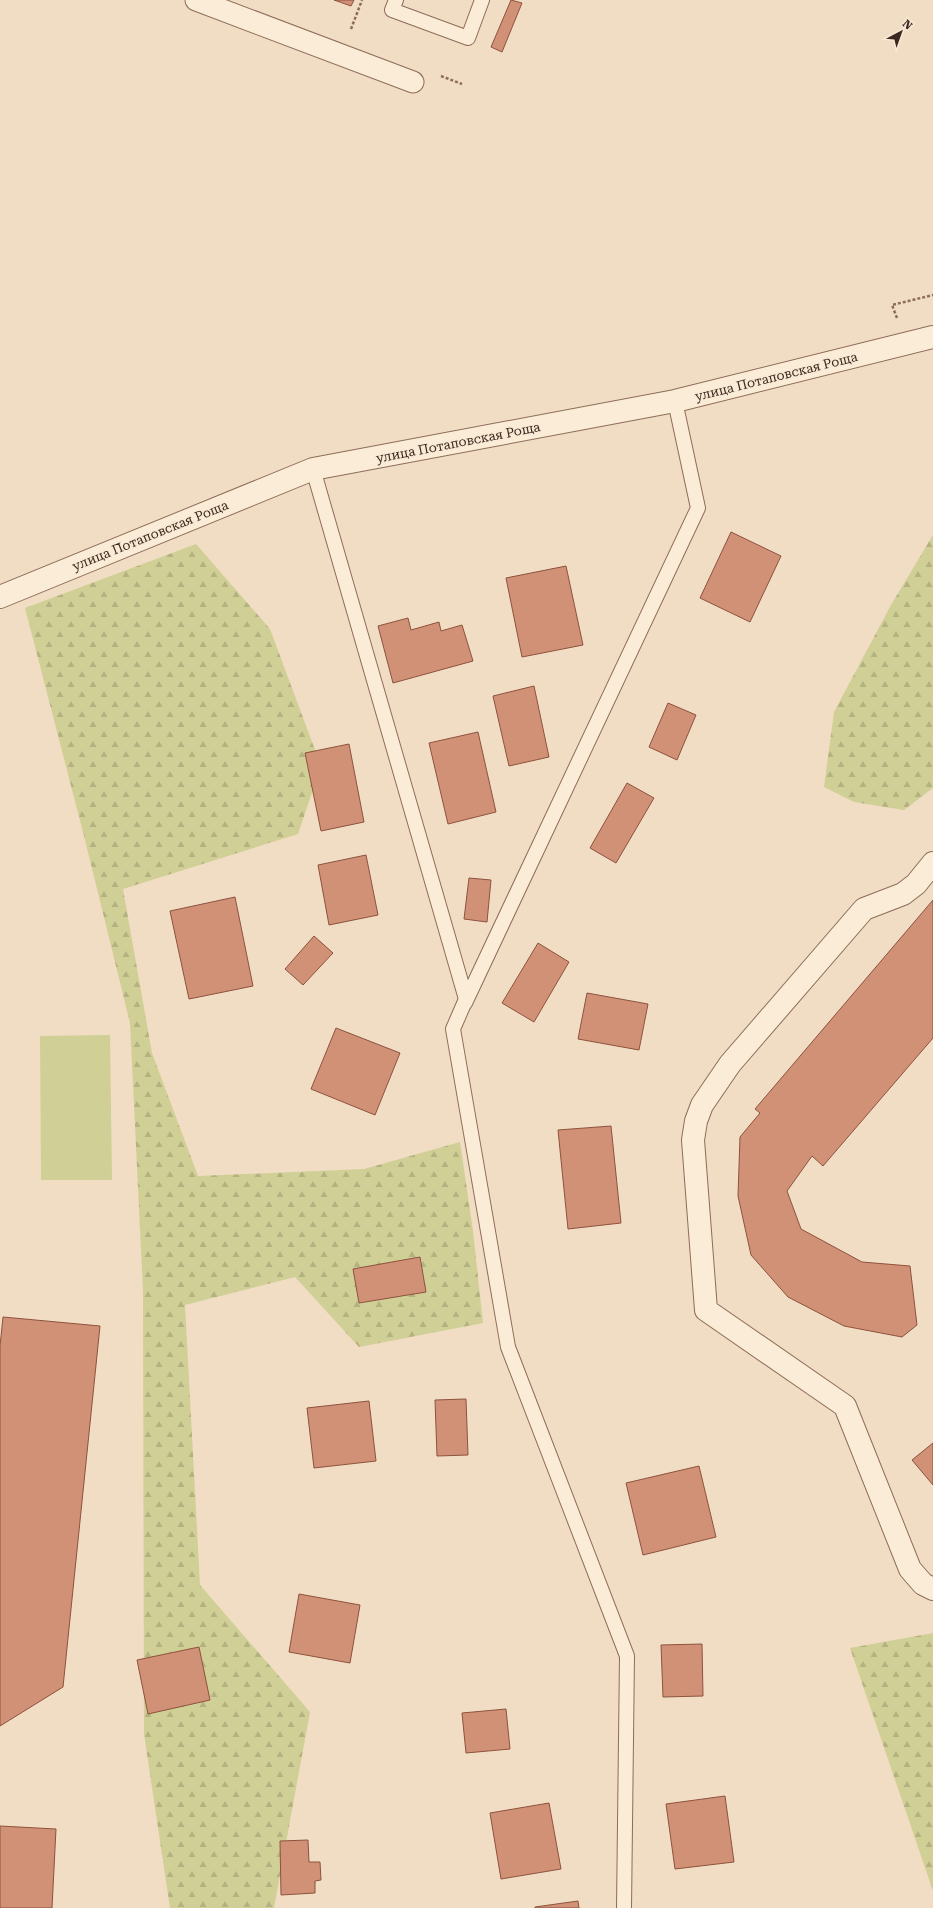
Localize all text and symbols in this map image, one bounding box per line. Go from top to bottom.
north arrow [881,12,921,52]
text: N [900,17,915,33]
street label: улица Потаповская Роща [693,349,859,404]
street label: улица Потаповская Роща [375,419,542,466]
street label: улица Потаповская Роща [70,497,230,574]

